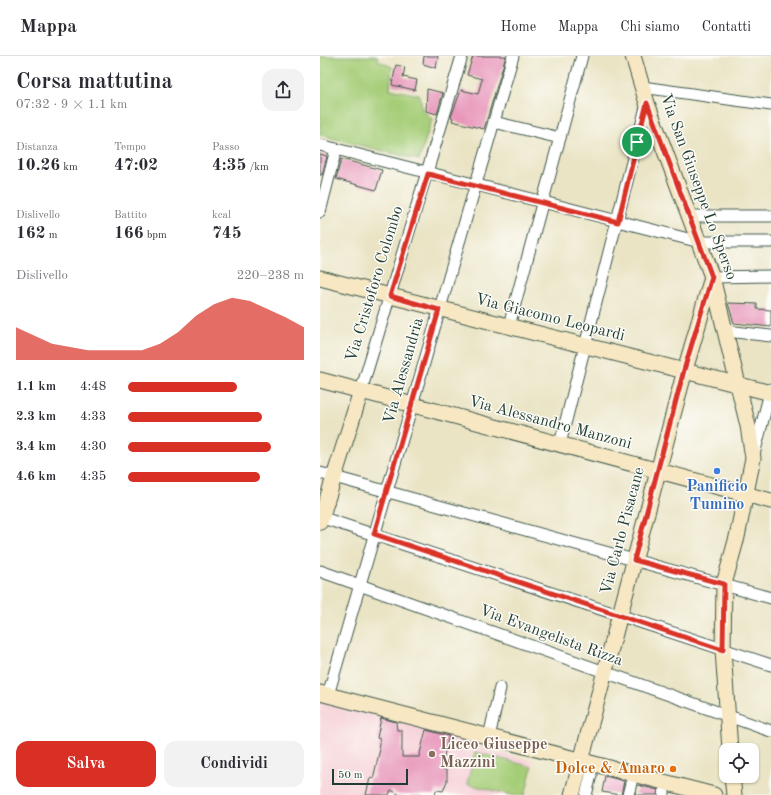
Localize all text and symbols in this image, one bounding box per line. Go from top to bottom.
text: Mappa [20,18,77,37]
text: Home [501,20,536,34]
text: Mappa [558,20,598,34]
text: Chi siamo [620,20,680,34]
text: Contatti [702,20,751,34]
button: share [262,69,304,111]
text: Corsa mattutina [16,71,173,93]
street label: Via San Giuseppe Lo Sperso [657,92,739,282]
text: 07:32 · 9 × 1.1 km [16,98,127,111]
pin [620,125,654,159]
icon: arrive [626,131,648,153]
text: Distanza [16,142,58,153]
text: Tempo [114,142,146,153]
text: Passo [212,142,239,153]
text: 10.26 [16,157,60,174]
text: 47:02 [114,157,158,174]
text: 4:35 [212,157,246,174]
text: km [60,162,78,173]
text: /km [246,162,269,173]
street label: Via Cristoforo Colombo [344,204,406,364]
text: Dislivello [16,210,60,221]
text: Battito [114,210,147,221]
text: kcal [212,210,231,221]
text: 162 [16,225,46,242]
text: 166 [114,225,144,242]
text: 745 [212,225,242,242]
text: m [46,230,57,241]
text: bpm [144,230,167,241]
text: Dislivello [16,269,68,282]
text: 220–238 m [237,269,304,282]
street label: Via Giacomo Leopardi [474,292,626,344]
street label: Via Alessandria [381,316,427,426]
text: 1.1 km [16,380,56,393]
text: 4:48 [80,380,106,393]
street label: Via Alessandro Manzoni [467,394,633,452]
text: 2.3 km [16,410,56,423]
text: 4:33 [80,410,106,423]
text: 3.4 km [16,440,56,453]
text: 4:30 [80,440,106,453]
street label: Via Carlo Pisacane [598,466,648,596]
marker: Panificio Tumino [712,466,722,476]
text: 4.6 km [16,470,56,483]
text: 4:35 [80,470,106,483]
place label: Panificio Tumino [686,479,748,513]
street label: Via Evangelista Rizza [477,603,625,669]
place label: Liceo Giuseppe Mazzini [440,737,548,771]
button: Salva [16,741,156,787]
button: Condividi [164,741,304,787]
map controls [719,743,759,783]
button: locate [719,743,759,783]
marker: Liceo Giuseppe Mazzini [427,749,437,759]
place label: Dolce & Amaro [555,761,665,777]
marker: Dolce & Amaro [668,764,678,774]
scale bar [332,767,408,786]
text: 50 m [338,770,363,781]

